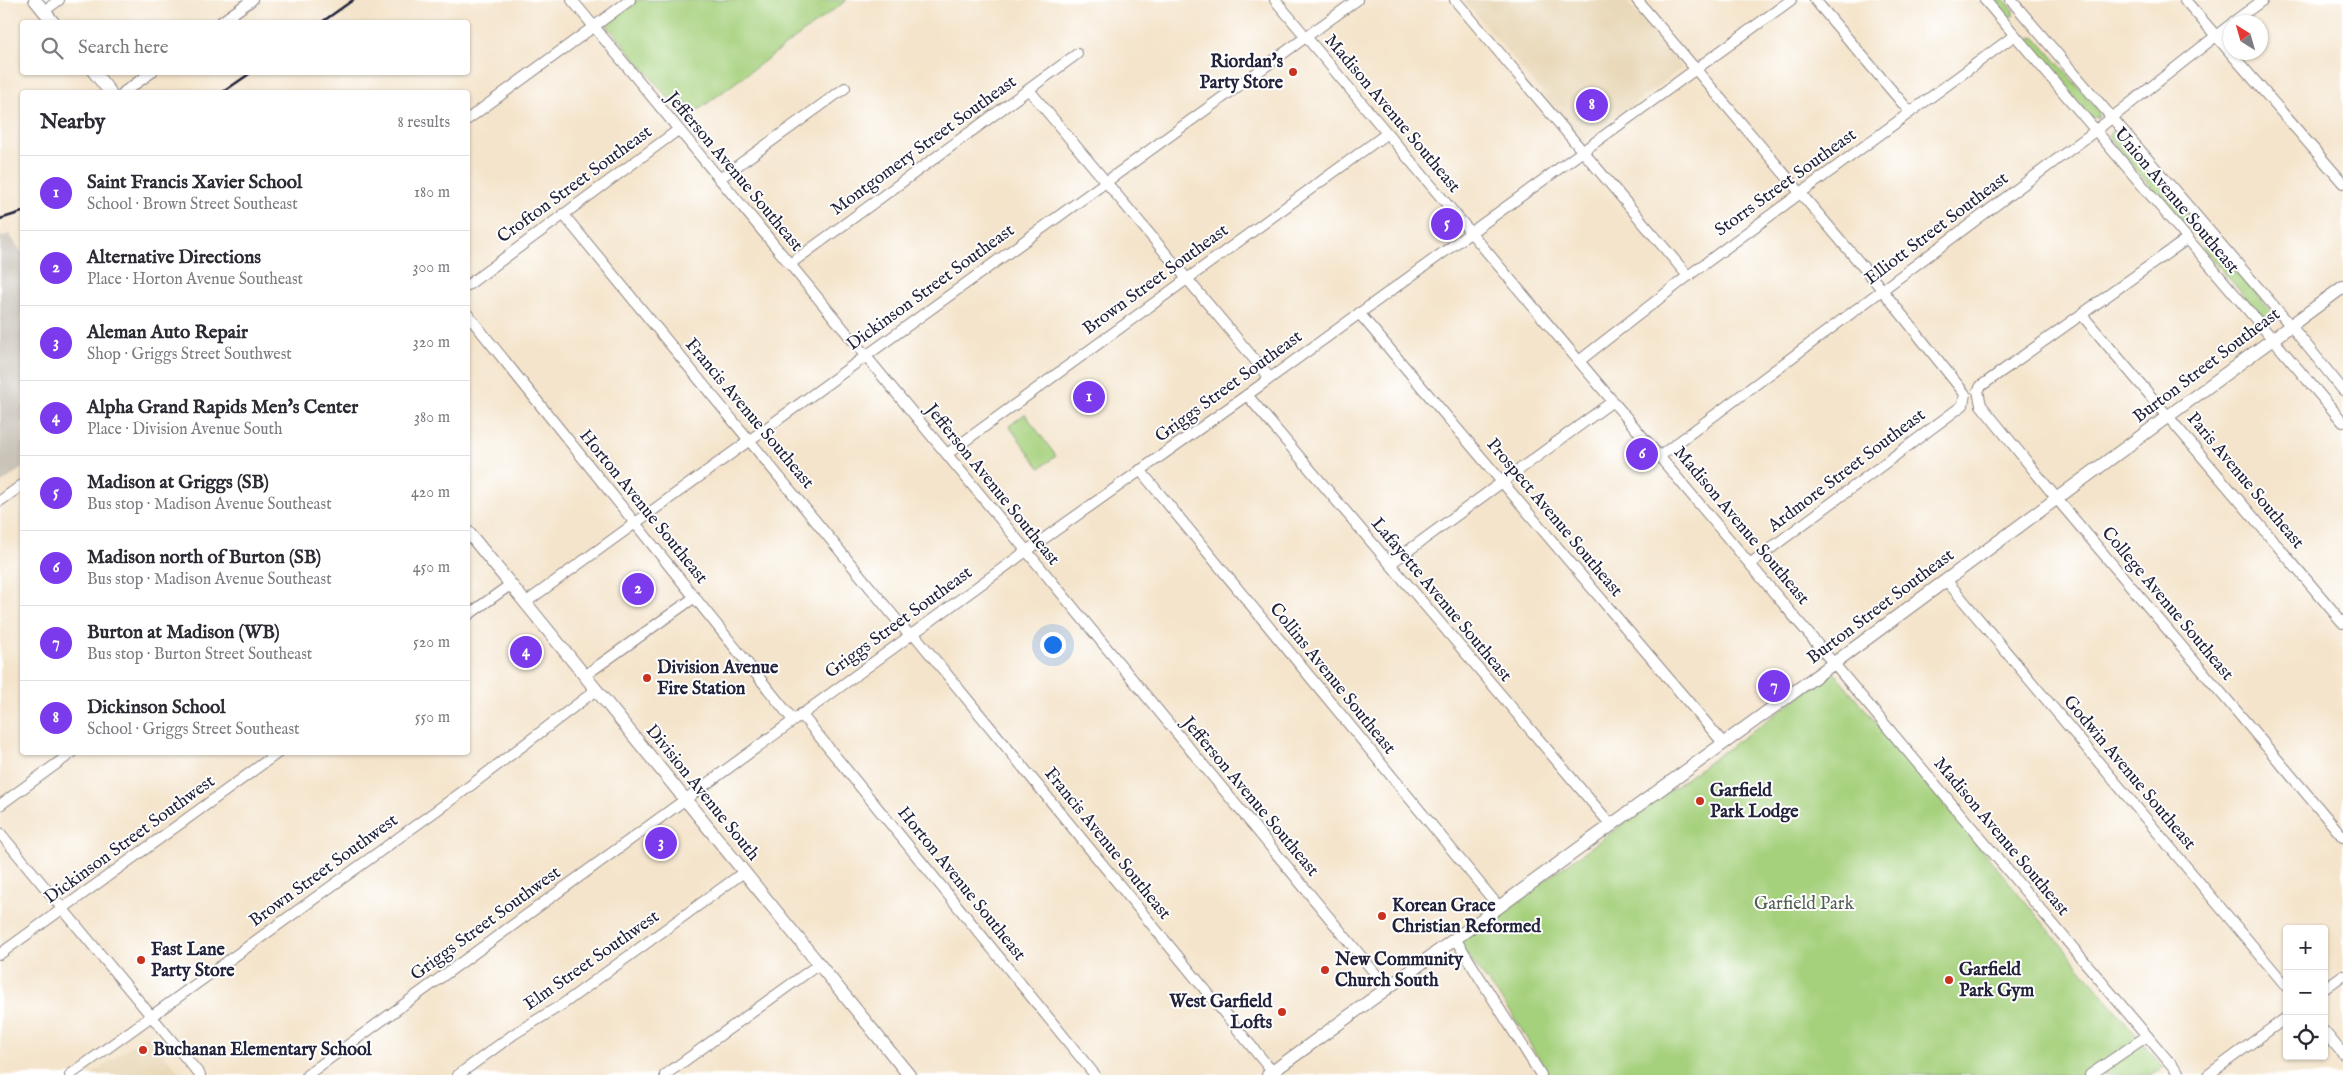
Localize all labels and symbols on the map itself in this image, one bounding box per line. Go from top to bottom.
north arrow [2223,15,2268,60]
street label: Madison Avenue Southeast [1319,30,1465,198]
place label: Riordan's Party Store [1199,51,1284,95]
marker: Riordan's Party Store [1287,66,1299,78]
street label: Montgomery Street Southeast [827,71,1021,221]
street label: Jefferson Avenue Southeast [659,86,808,257]
pin: 8 [1576,86,1608,124]
street label: Crofton Street Southeast [493,121,657,249]
street label: Union Avenue Southeast [2108,123,2244,279]
street label: Storrs Street Southeast [1711,124,1861,242]
street label: Elliott Street Southeast [1861,167,2013,291]
pin: 5 [1431,205,1463,243]
street label: Dickinson Street Southeast [843,219,1019,357]
street label: Brown Street Southeast [1079,219,1233,341]
street label: Burton Street Southeast [2129,303,2285,429]
street label: Griggs Street Southeast [1151,326,1307,448]
street label: Francis Avenue Southeast [679,334,819,494]
pin: 1 [1073,378,1105,416]
street label: Jefferson Avenue Southeast [918,398,1064,571]
street label: Ardmore Street Southeast [1763,404,1930,538]
street label: Paris Avenue Southeast [2181,408,2309,554]
street label: Horton Avenue Southeast [574,425,712,589]
street label: Prospect Avenue Southeast [1481,434,1627,602]
pin: 6 [1626,435,1658,473]
street label: Madison Avenue Southeast [1668,442,1814,610]
street label: Lafayette Avenue Southeast [1365,513,1517,687]
street label: College Avenue Southeast [2096,522,2238,686]
street label: Burton Street Southeast [1803,544,1959,670]
street label: Griggs Street Southeast [821,562,977,684]
pin: 2 [622,570,654,608]
street label: Collins Avenue Southeast [1264,599,1400,759]
your location [1040,632,1066,658]
pin: 4 [510,633,542,671]
place label: Division Avenue Fire Station [657,657,779,701]
pin: 7 [1758,667,1790,705]
marker: Division Avenue Fire Station [641,672,653,684]
street label: Godwin Avenue Southeast [2058,691,2200,855]
street label: Jefferson Avenue Southeast [1175,711,1324,882]
street label: Division Avenue South [640,720,764,866]
street label: Madison Avenue Southeast [1928,753,2074,921]
street label: Francis Avenue Southeast [1038,763,1176,925]
street label: Dickinson Street Southwest [40,770,220,910]
place label: Garfield Park Lodge [1710,780,1799,824]
marker: Garfield Park Lodge [1694,795,1706,807]
street label: Horton Avenue Southeast [892,802,1030,966]
street label: Brown Street Southwest [245,809,403,933]
pin: 3 [645,824,677,862]
street label: Griggs Street Southwest [406,862,566,986]
park label: Garfield Park [1754,893,1854,916]
place label: Korean Grace Christian Reformed [1392,895,1541,939]
street label: Elm Street Southwest [520,906,664,1016]
marker: Korean Grace Christian Reformed [1376,910,1388,922]
place label: Fast Lane Party Store [151,939,235,983]
place label: New Community Church South [1334,949,1464,993]
marker: Fast Lane Party Store [135,954,147,966]
place label: Garfield Park Gym [1959,959,2034,1003]
marker: New Community Church South [1319,964,1331,976]
marker: Garfield Park Gym [1943,974,1955,986]
place label: West Garfield Lofts [1168,991,1273,1035]
marker: West Garfield Lofts [1276,1006,1288,1018]
place label: Buchanan Elementary School [153,1039,373,1062]
marker: Buchanan Elementary School [137,1044,149,1056]

